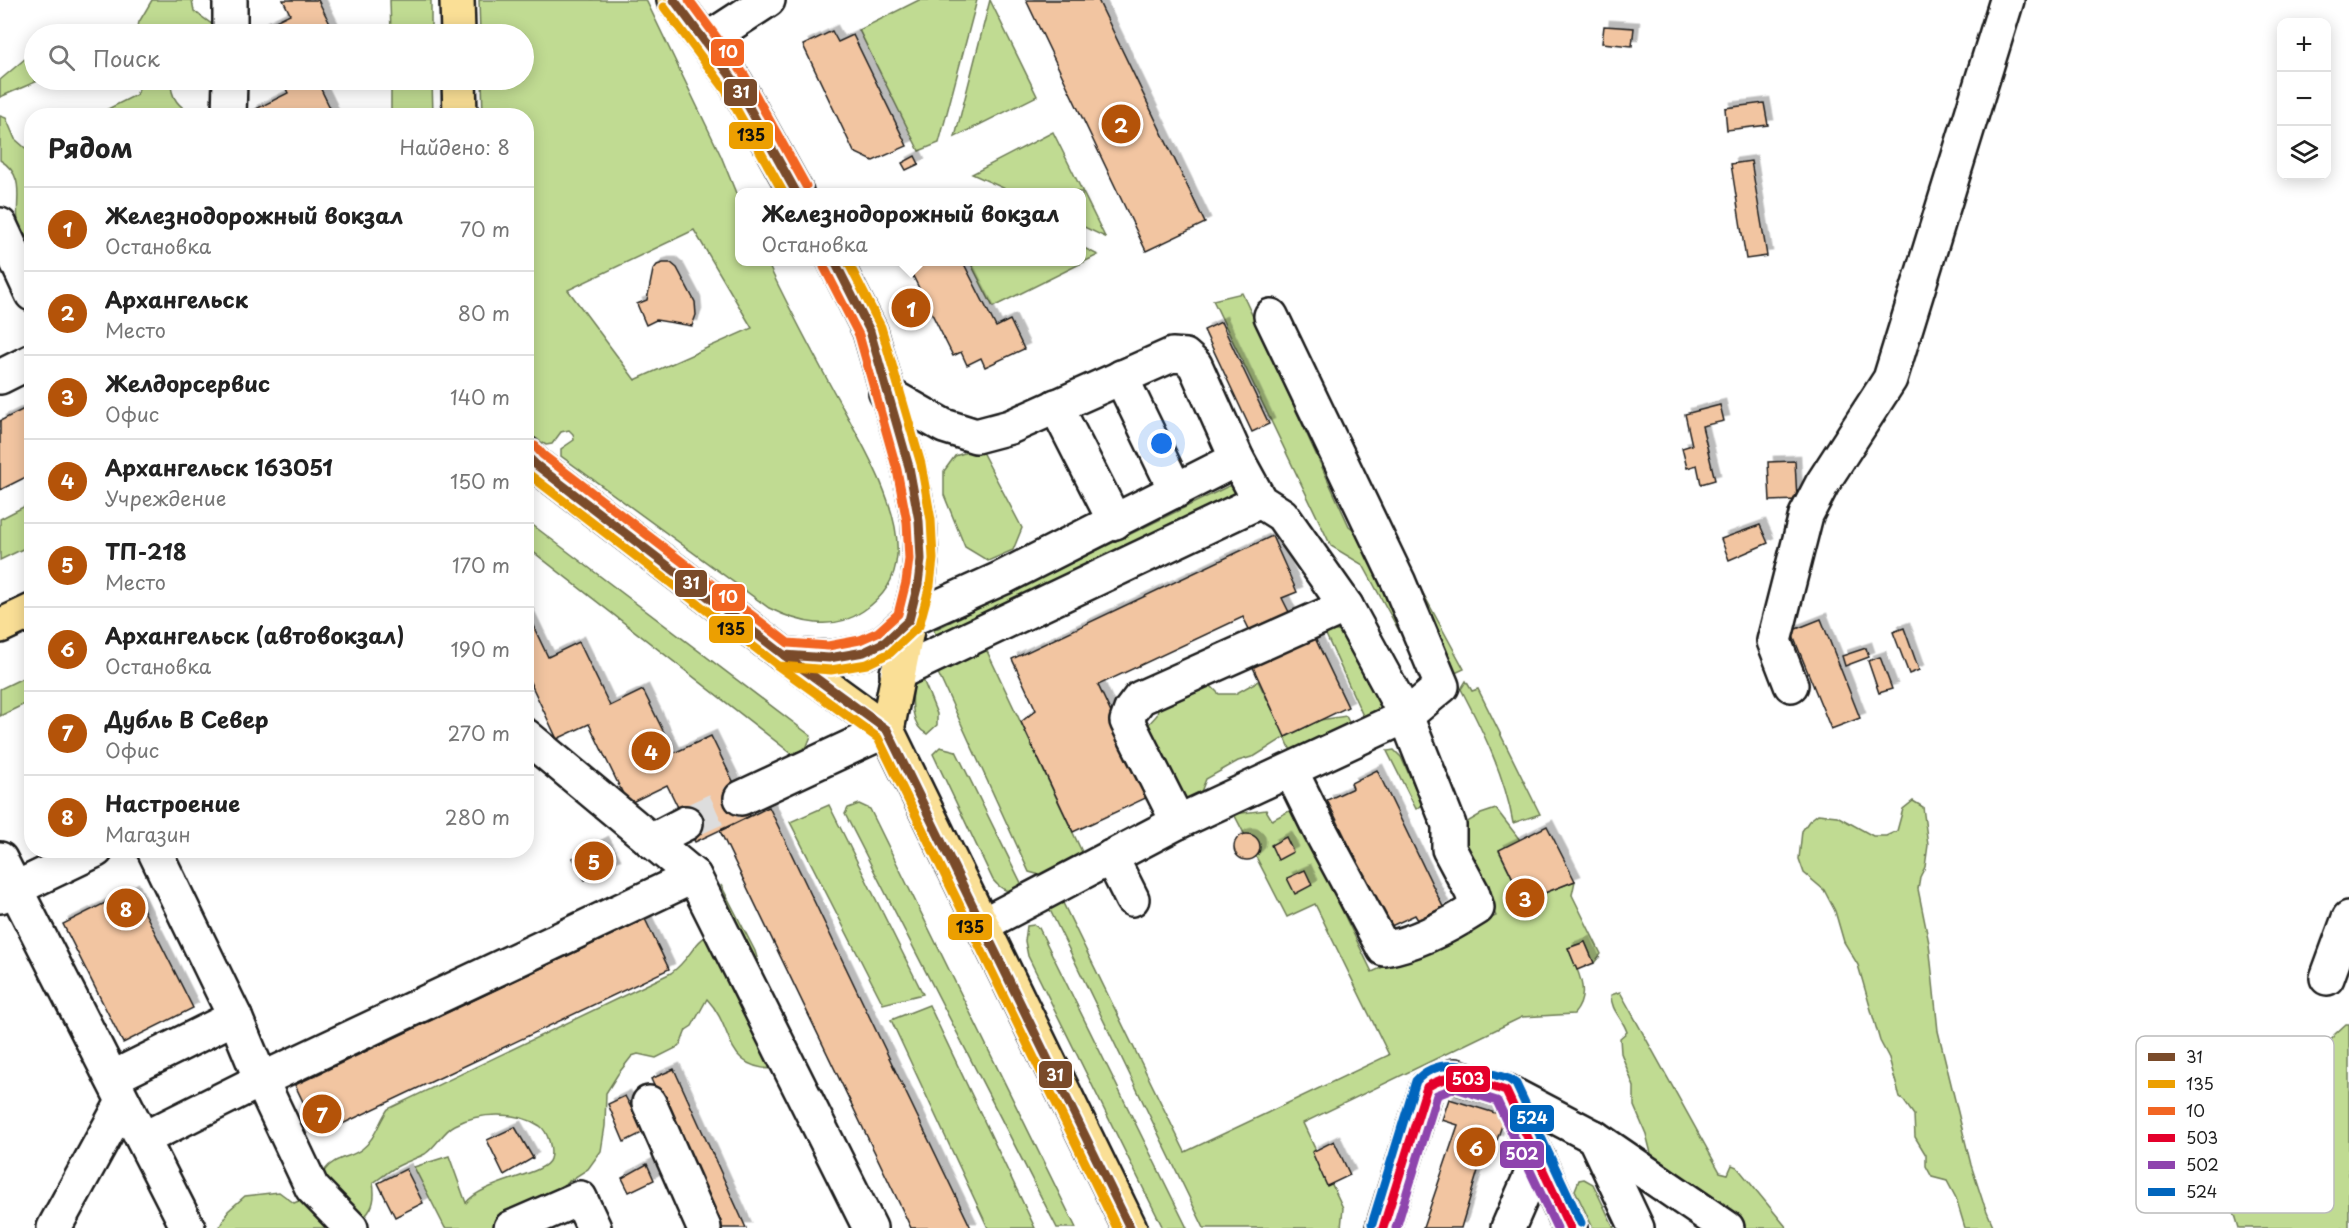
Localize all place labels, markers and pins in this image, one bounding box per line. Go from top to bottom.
pin: 2 [1102,102,1140,146]
pin: 1 [892,286,930,330]
pin: 4 [632,728,670,774]
pin: 5 [574,838,614,884]
pin: 3 [1506,876,1544,920]
pin: 8 [106,886,146,930]
pin: 7 [302,1092,342,1136]
pin: 6 [1456,1124,1496,1170]

